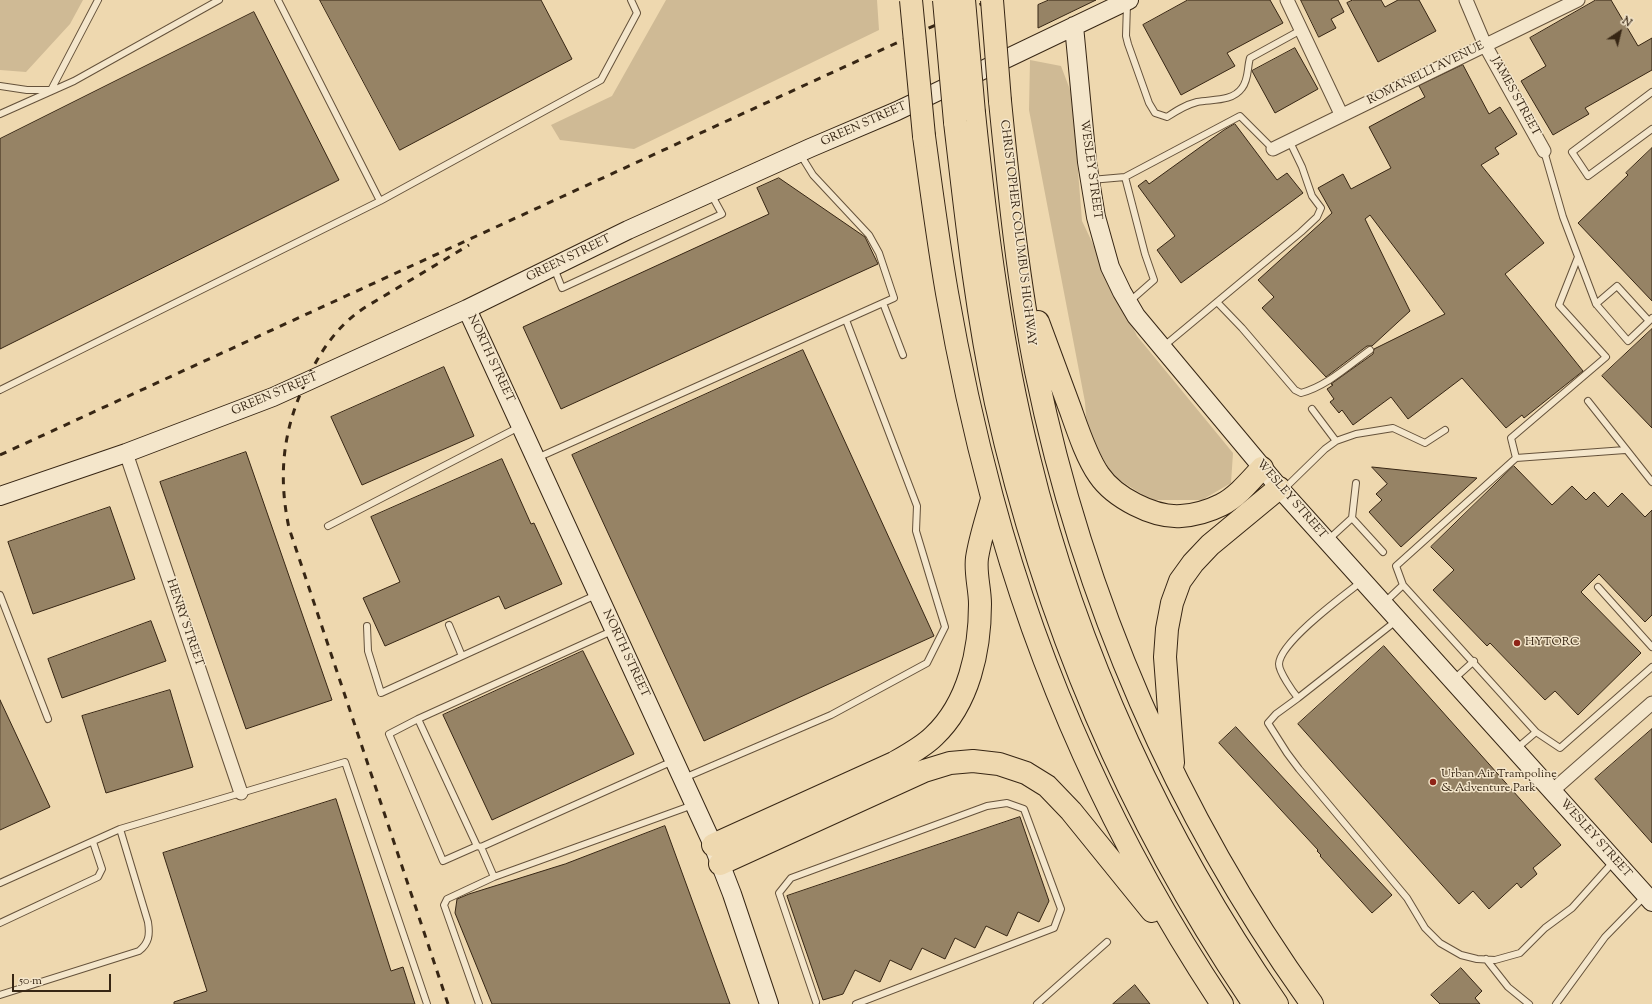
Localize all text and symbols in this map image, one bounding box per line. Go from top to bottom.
north arrow [1600,12,1640,52]
text: N [1619,13,1635,31]
street label: ROMANELLI AVENUE [1365,39,1487,109]
street label: JAMES STREET [1487,55,1543,139]
street label: GREEN STREET [819,100,909,150]
street label: CHRISTOPHER COLUMBUS HIGHWAY [996,119,1038,347]
street label: WESLEY STREET [1076,119,1104,221]
street label: GREEN STREET [524,232,614,286]
street label: NORTH STREET [463,313,517,405]
street label: GREEN STREET [230,370,320,420]
street label: WESLEY STREET [1253,457,1329,543]
street label: HENRY STREET [162,577,206,669]
street label: NORTH STREET [598,608,652,700]
place label: HYTORC [1525,636,1580,650]
marker: HYTORC [1512,638,1522,648]
place label: Urban Air Trampoline & Adventure Park [1441,768,1557,796]
marker: Urban Air Trampoline & Adventure Park [1428,777,1438,787]
street label: WESLEY STREET [1556,797,1634,881]
scale bar [14,966,113,992]
text: 50 m [19,972,42,990]

